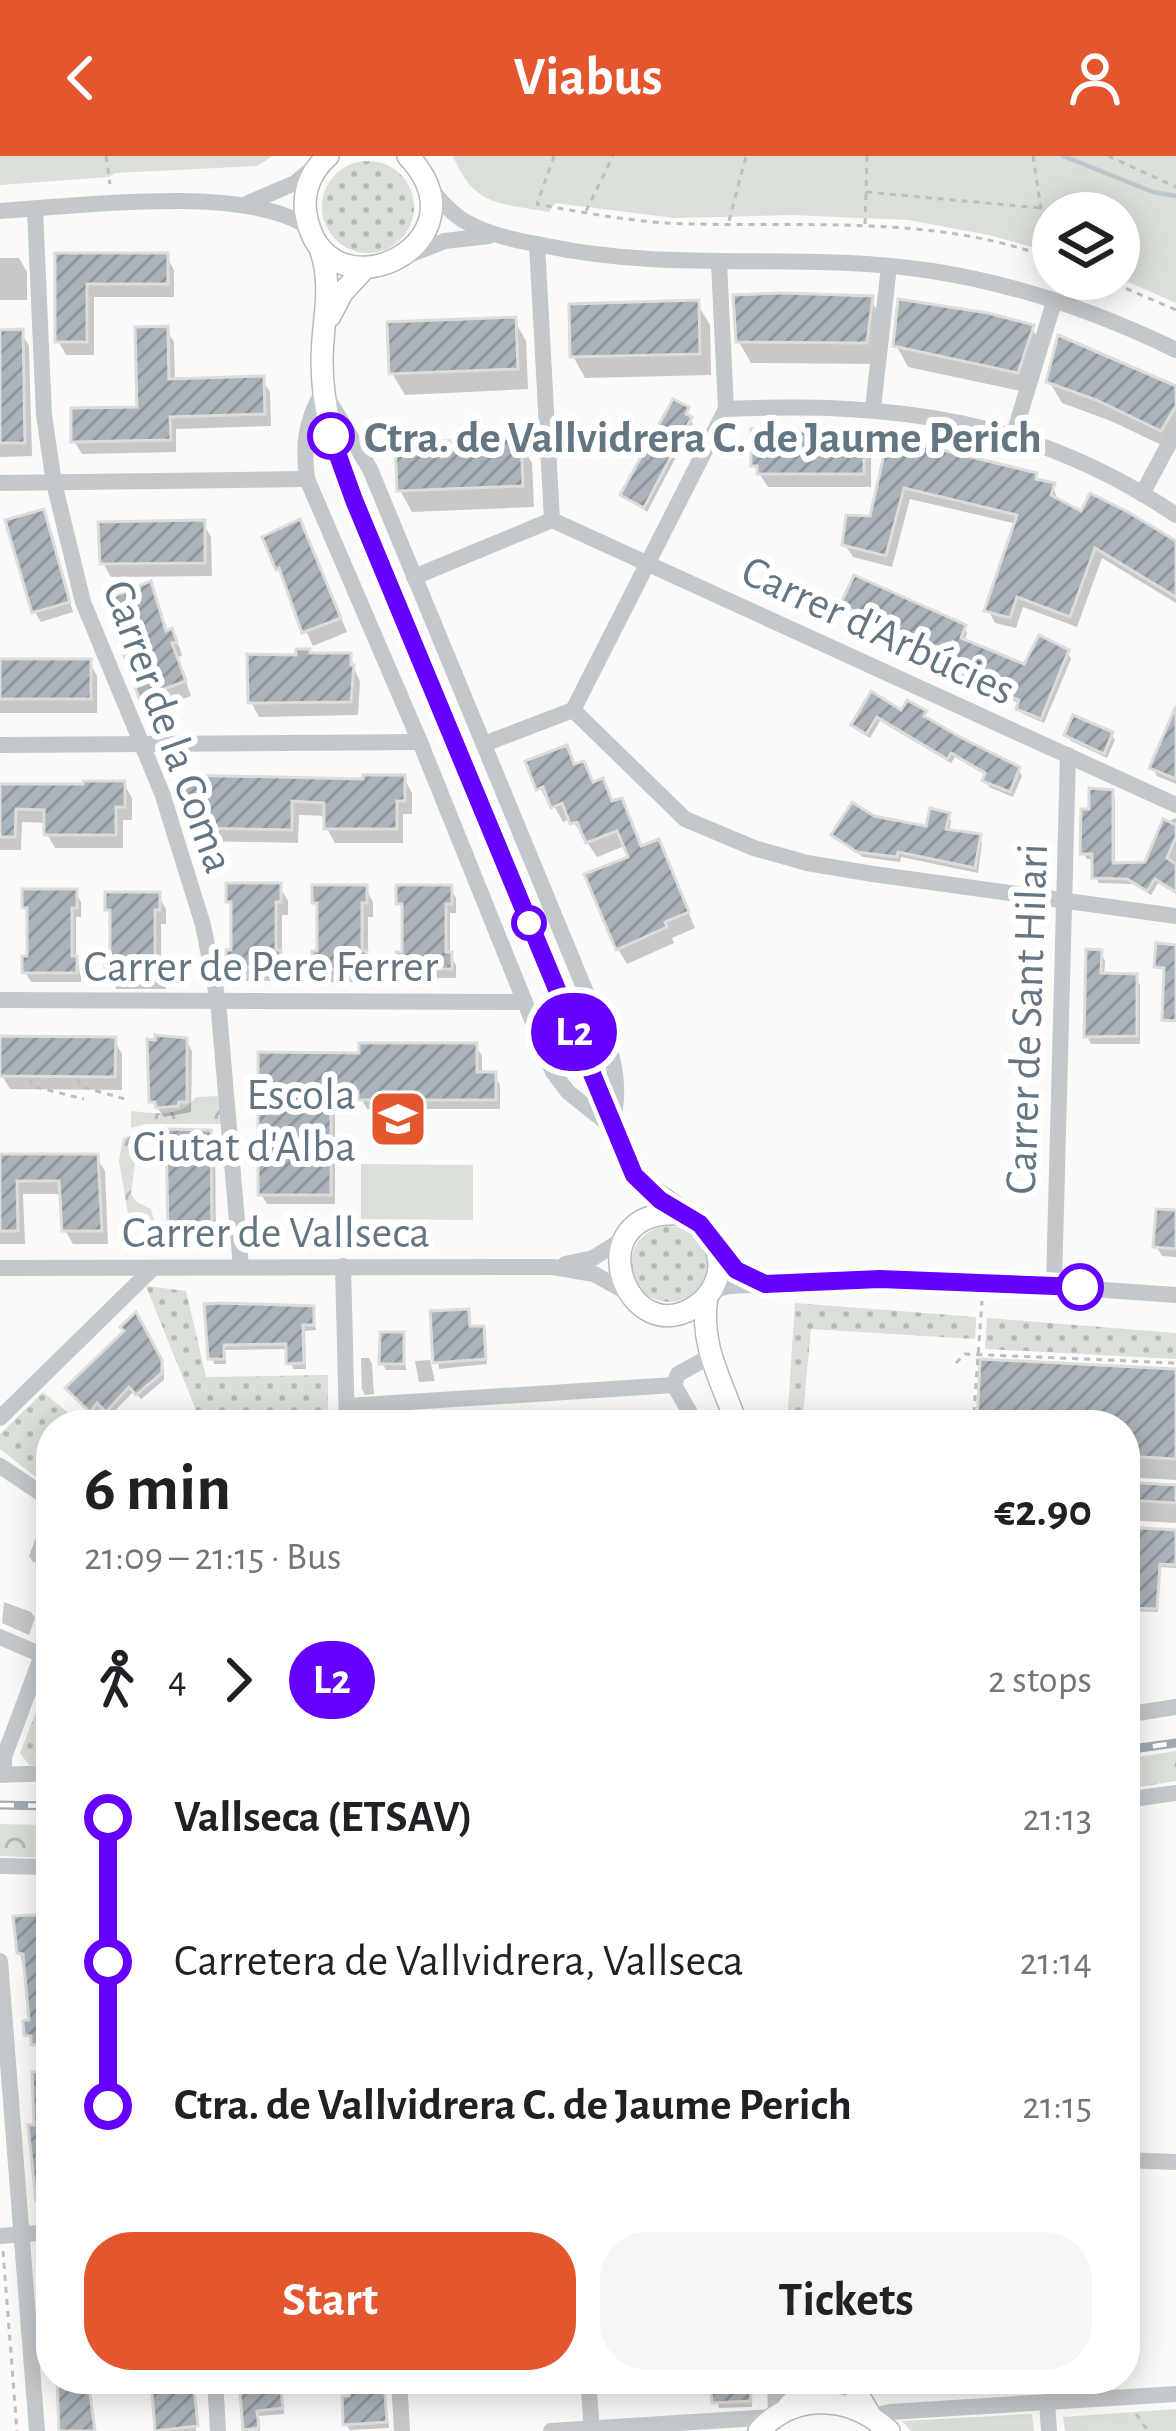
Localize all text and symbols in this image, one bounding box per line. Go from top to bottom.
icon: back [48,45,114,111]
icon: person [1062,45,1128,111]
text: Viabus [514,51,662,105]
map controls [1032,192,1140,300]
button: layers [1032,192,1140,300]
marker: Ctra. de Vallvidrera C. de Jaume Perich [309,414,353,458]
place label: Ctra. de Vallvidrera C. de Jaume Perich [364,416,1042,461]
street label: Carrer d'Arbúcies [735,548,1021,714]
street label: Carrer de la Coma [94,575,241,879]
street label: Carrer de Sant Hilari [999,843,1056,1195]
unlabelled marker [513,907,545,939]
street label: Carrer de Pere Ferrer [84,945,439,990]
line badge: L2 [520,993,628,1071]
text: L2 [555,1011,593,1053]
place label: Escola Ciutat d'Alba [133,1073,356,1170]
school or university icon: Escola Ciutat d'Alba [367,1088,429,1150]
street label: Carrer de Vallseca [122,1211,430,1256]
unlabelled marker [1058,1265,1102,1309]
text: 6 min [84,1456,231,1522]
text: €2.90 [994,1489,1092,1534]
text: 21:09 – 21:15 · Bus [84,1538,341,1577]
icon: walk [84,1647,150,1713]
icon: forward [205,1647,271,1713]
text: L2 [313,1659,351,1701]
text: 4 [168,1661,187,1700]
text: 2 stops [988,1661,1092,1700]
text: Vallseca (ETSAV) [174,1795,473,1840]
text: 21:13 [1022,1799,1092,1838]
text: Carretera de Vallvidrera, Vallseca [174,1939,744,1984]
text: 21:14 [1020,1943,1092,1982]
text: Ctra. de Vallvidrera C. de Jaume Perich [174,2083,852,2128]
text: 21:15 [1022,2087,1092,2126]
button: Start [84,2232,576,2370]
button: Tickets [600,2232,1092,2370]

